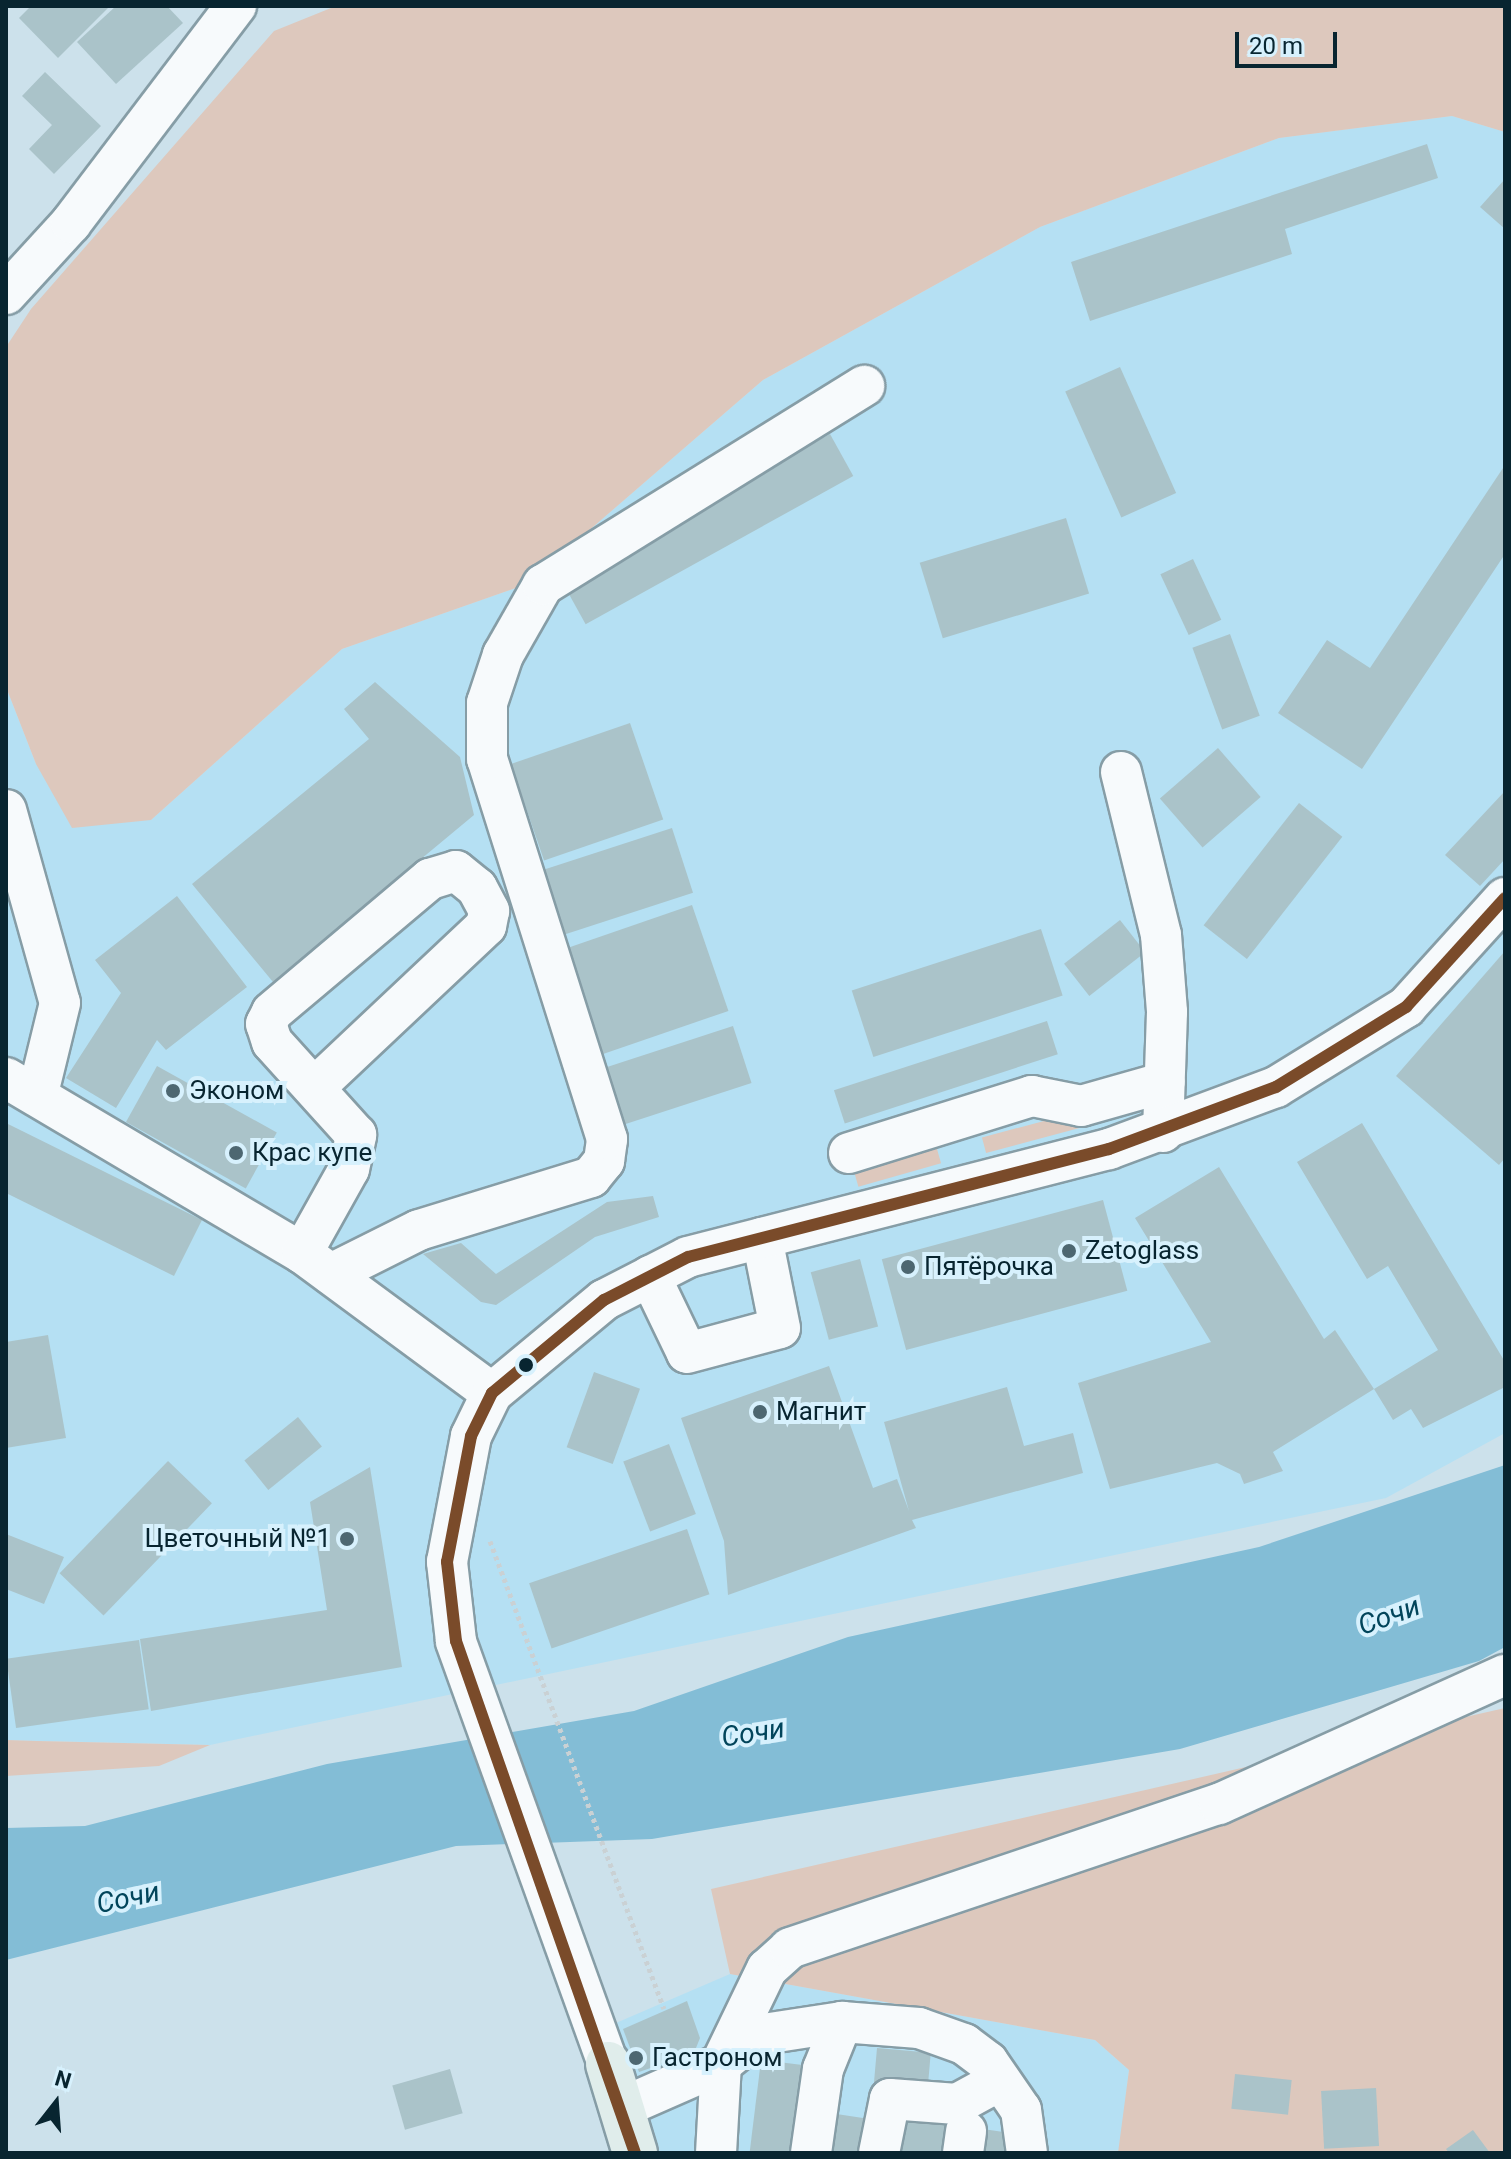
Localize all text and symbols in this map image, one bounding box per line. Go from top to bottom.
scale bar [1239,16,1341,66]
text: 20 m [1249,32,1303,60]
place label: Эконом [189,1075,284,1107]
marker: Эконом [164,1082,182,1100]
place label: Крас купе [252,1137,372,1169]
marker: Крас купе [227,1144,245,1162]
place label: Zetoglass [1085,1235,1199,1267]
marker: Zetoglass [1060,1242,1078,1260]
place label: Пятёрочка [924,1251,1054,1283]
marker: Пятёрочка [899,1258,917,1276]
unlabelled marker [518,1357,534,1373]
place label: Магнит [776,1396,866,1428]
marker: Магнит [751,1403,769,1421]
place label: Цветочный №1 [145,1523,331,1555]
marker: Цветочный №1 [338,1530,356,1548]
water label: Сочи [1353,1589,1425,1643]
water label: Сочи [719,1711,787,1755]
water label: Сочи [93,1875,163,1921]
place label: Гастроном [652,2042,783,2074]
marker: Гастроном [627,2049,645,2067]
north arrow [16,2063,96,2143]
text: N [52,2065,74,2094]

